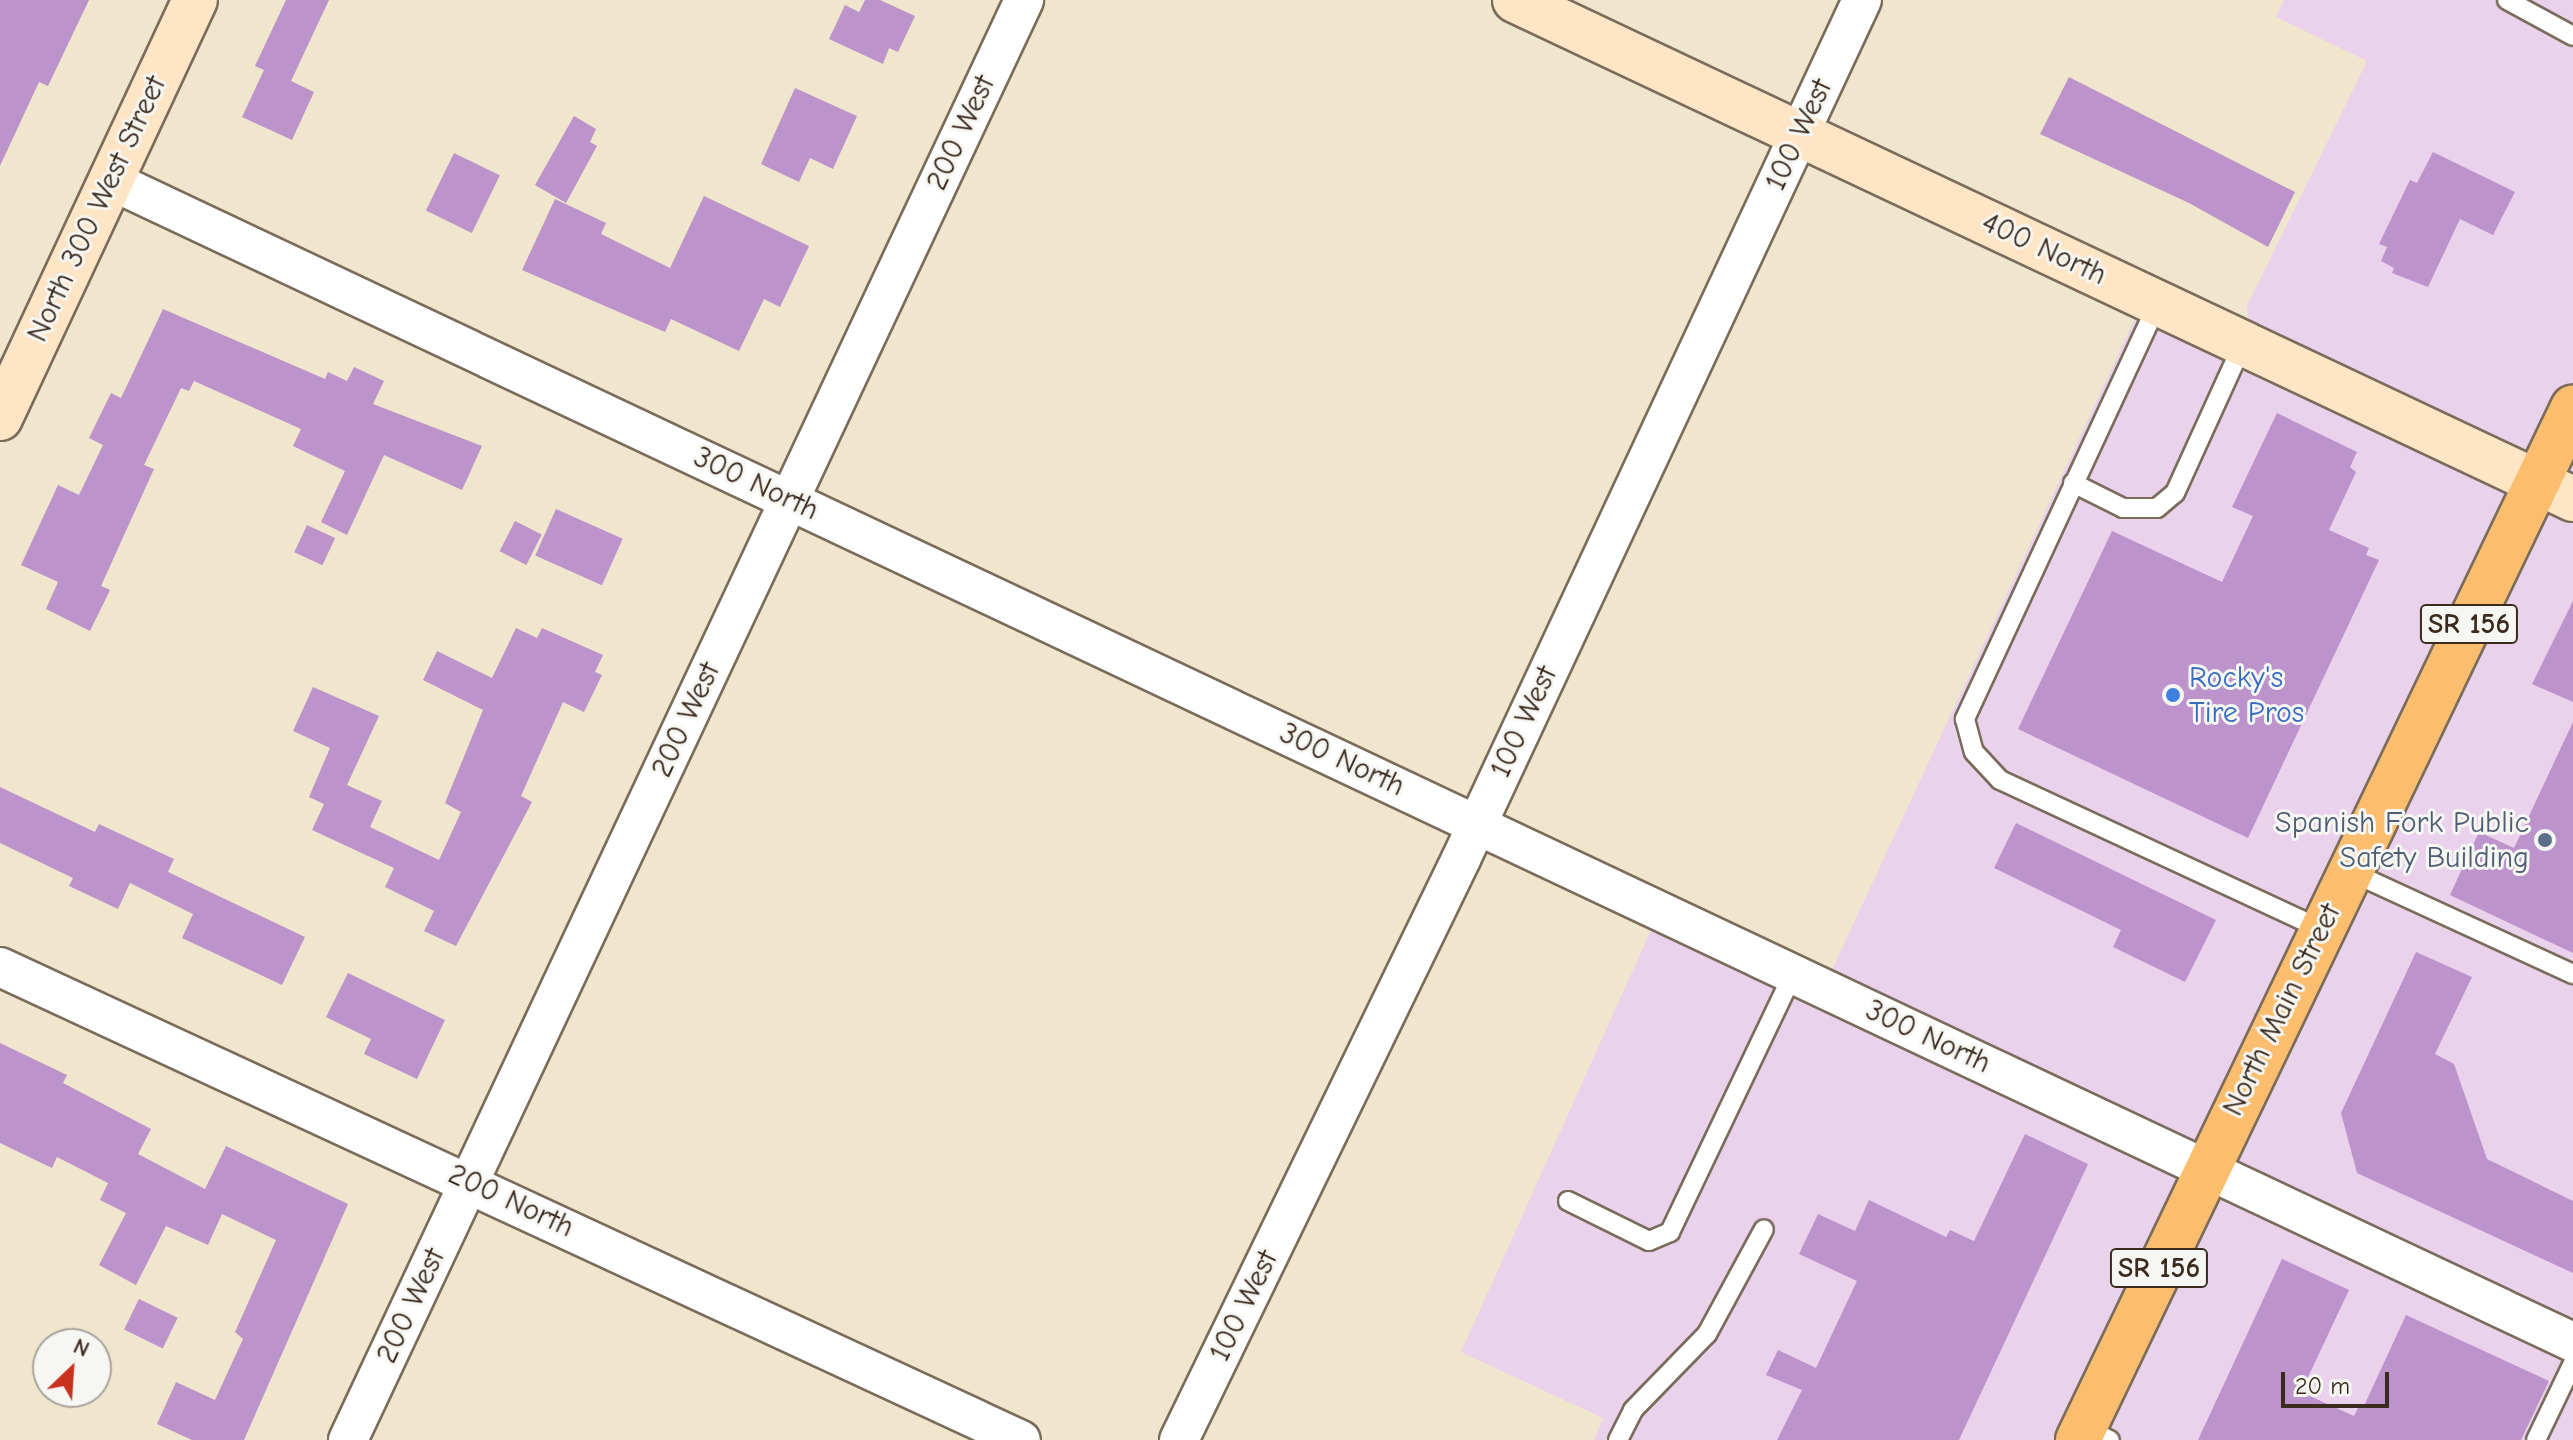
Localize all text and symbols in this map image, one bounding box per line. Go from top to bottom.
street label: North 300 West Street [20,70,174,348]
street label: 200 West [919,70,1003,196]
street label: 100 West [1758,74,1840,196]
street label: 400 North [1976,205,2112,293]
street label: 300 North [688,439,824,529]
road number: SR 156 [2419,600,2519,648]
street label: 200 West [644,657,728,783]
place label: Rocky's Tire Pros [2189,660,2304,730]
street label: 100 West [1483,661,1565,783]
marker: Rocky's Tire Pros [2164,686,2182,704]
street label: 300 North [1274,715,1410,805]
place label: Spanish Fork Public Safety Building [2275,805,2529,876]
marker: Spanish Fork Public Safety Building [2536,831,2554,849]
street label: North Main Street [2215,898,2349,1122]
street label: 300 North [1860,992,1996,1082]
street label: 200 North [442,1156,580,1246]
street label: 200 West [369,1243,453,1369]
road number: SR 156 [2109,1244,2209,1292]
street label: 100 West [1202,1245,1286,1367]
north arrow [32,1328,112,1408]
text: N [69,1333,93,1363]
scale bar [2285,1356,2393,1406]
text: 20 m [2295,1372,2350,1400]

